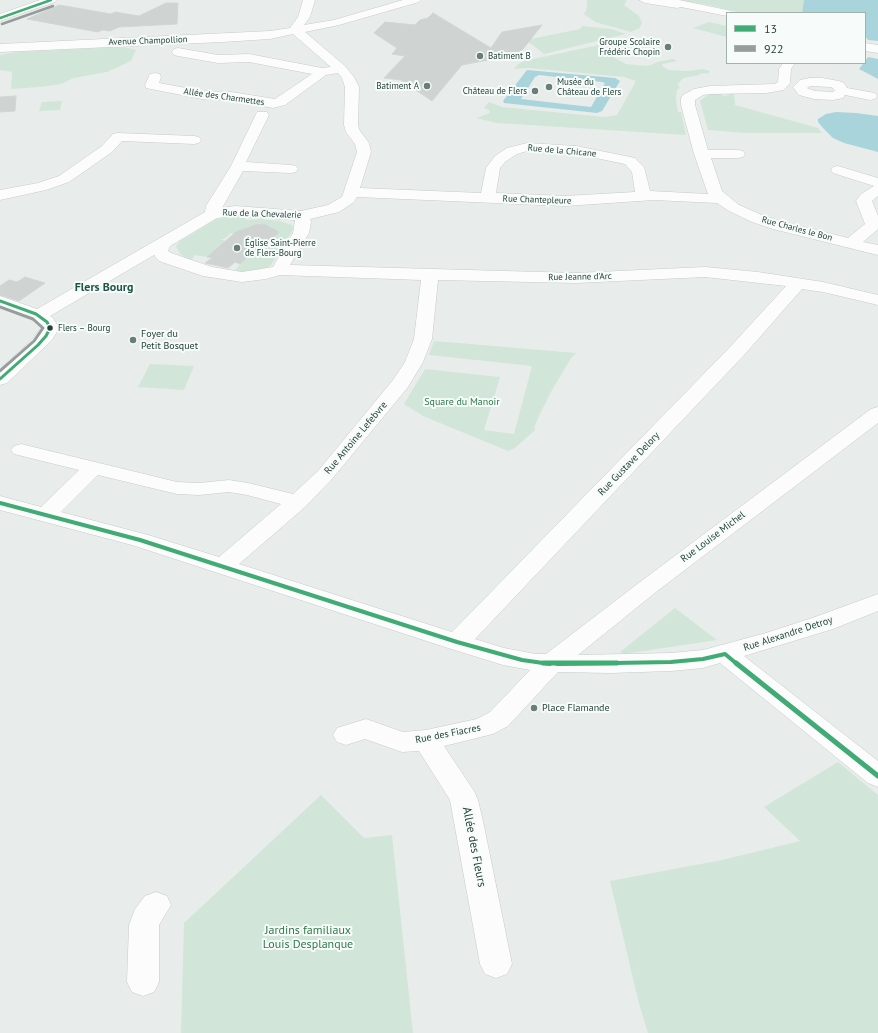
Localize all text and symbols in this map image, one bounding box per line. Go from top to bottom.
legend [726,12,866,64]
text: 13 [764,21,777,36]
street label: Avenue Champollion [108,34,188,48]
place label: Groupe Scolaire Frédéric Chopin [599,37,660,58]
text: 922 [764,41,784,56]
marker: Groupe Scolaire Frédéric Chopin [663,42,673,52]
marker: Batiment B [475,51,485,61]
place label: Batiment B [488,51,531,61]
place label: Musée du Château de Flers [557,77,621,98]
place label: Batiment A [376,81,419,91]
marker: Batiment A [422,81,432,91]
marker: Musée du Château de Flers [544,82,554,92]
street label: Allée des Charmettes [183,86,265,108]
place label: Château de Flers [463,86,527,96]
marker: Château de Flers [530,86,540,96]
street label: Rue de la Chicane [527,143,597,159]
street label: Rue Chantepleure [503,193,571,207]
street label: Rue de la Chevalerie [222,207,302,221]
street label: Rue Charles le Bon [761,214,833,244]
place label: Église Saint-Pierre de Flers-Bourg [245,238,316,259]
marker: Église Saint-Pierre de Flers-Bourg [232,243,242,253]
street label: Rue Jeanne d'Arc [548,271,612,283]
district label: Flers Bourg [75,281,133,295]
marker: Flers – Bourg [45,323,55,333]
place label: Flers – Bourg [58,323,110,333]
place label: Foyer du Petit Bosquet [141,328,198,352]
marker: Foyer du Petit Bosquet [128,335,138,345]
park label: Square du Manoir [424,396,500,408]
street label: Rue Antoine Lefebvre [322,399,390,477]
street label: Rue Gustave Delory [596,430,662,498]
street label: Rue Louise Michel [678,509,748,565]
street label: Rue Alexandre Detroy [742,614,834,654]
place label: Place Flamande [542,702,610,714]
marker: Place Flamande [529,703,539,713]
street label: Rue des Fiacres [414,722,482,746]
street label: Allée des Fleurs [459,806,489,888]
park label: Jardins familiaux Louis Desplanque [263,924,353,952]

